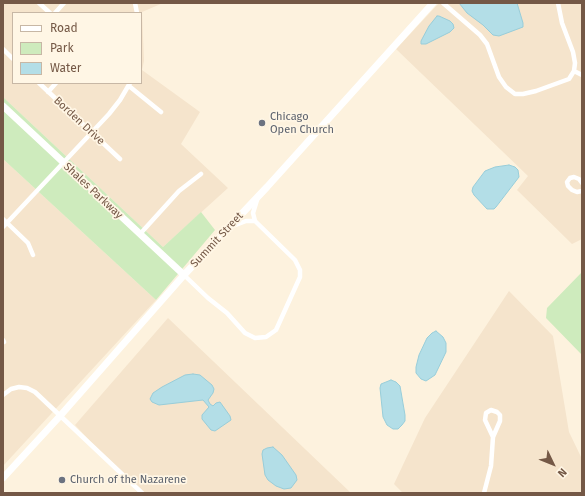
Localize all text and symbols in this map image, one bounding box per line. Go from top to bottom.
legend [12,12,142,84]
text: Road [50,21,78,35]
text: Park [50,41,74,55]
text: Water [50,61,81,75]
street label: Borden Drive [51,94,107,148]
place label: Chicago Open Church [270,110,334,136]
marker: Chicago Open Church [257,118,267,128]
street label: Shales Parkway [61,160,125,222]
street label: Summit Street [188,210,246,270]
north arrow [533,444,573,484]
text: N [555,465,569,480]
place label: Church of the Nazarene [70,473,186,487]
marker: Church of the Nazarene [57,475,67,485]

